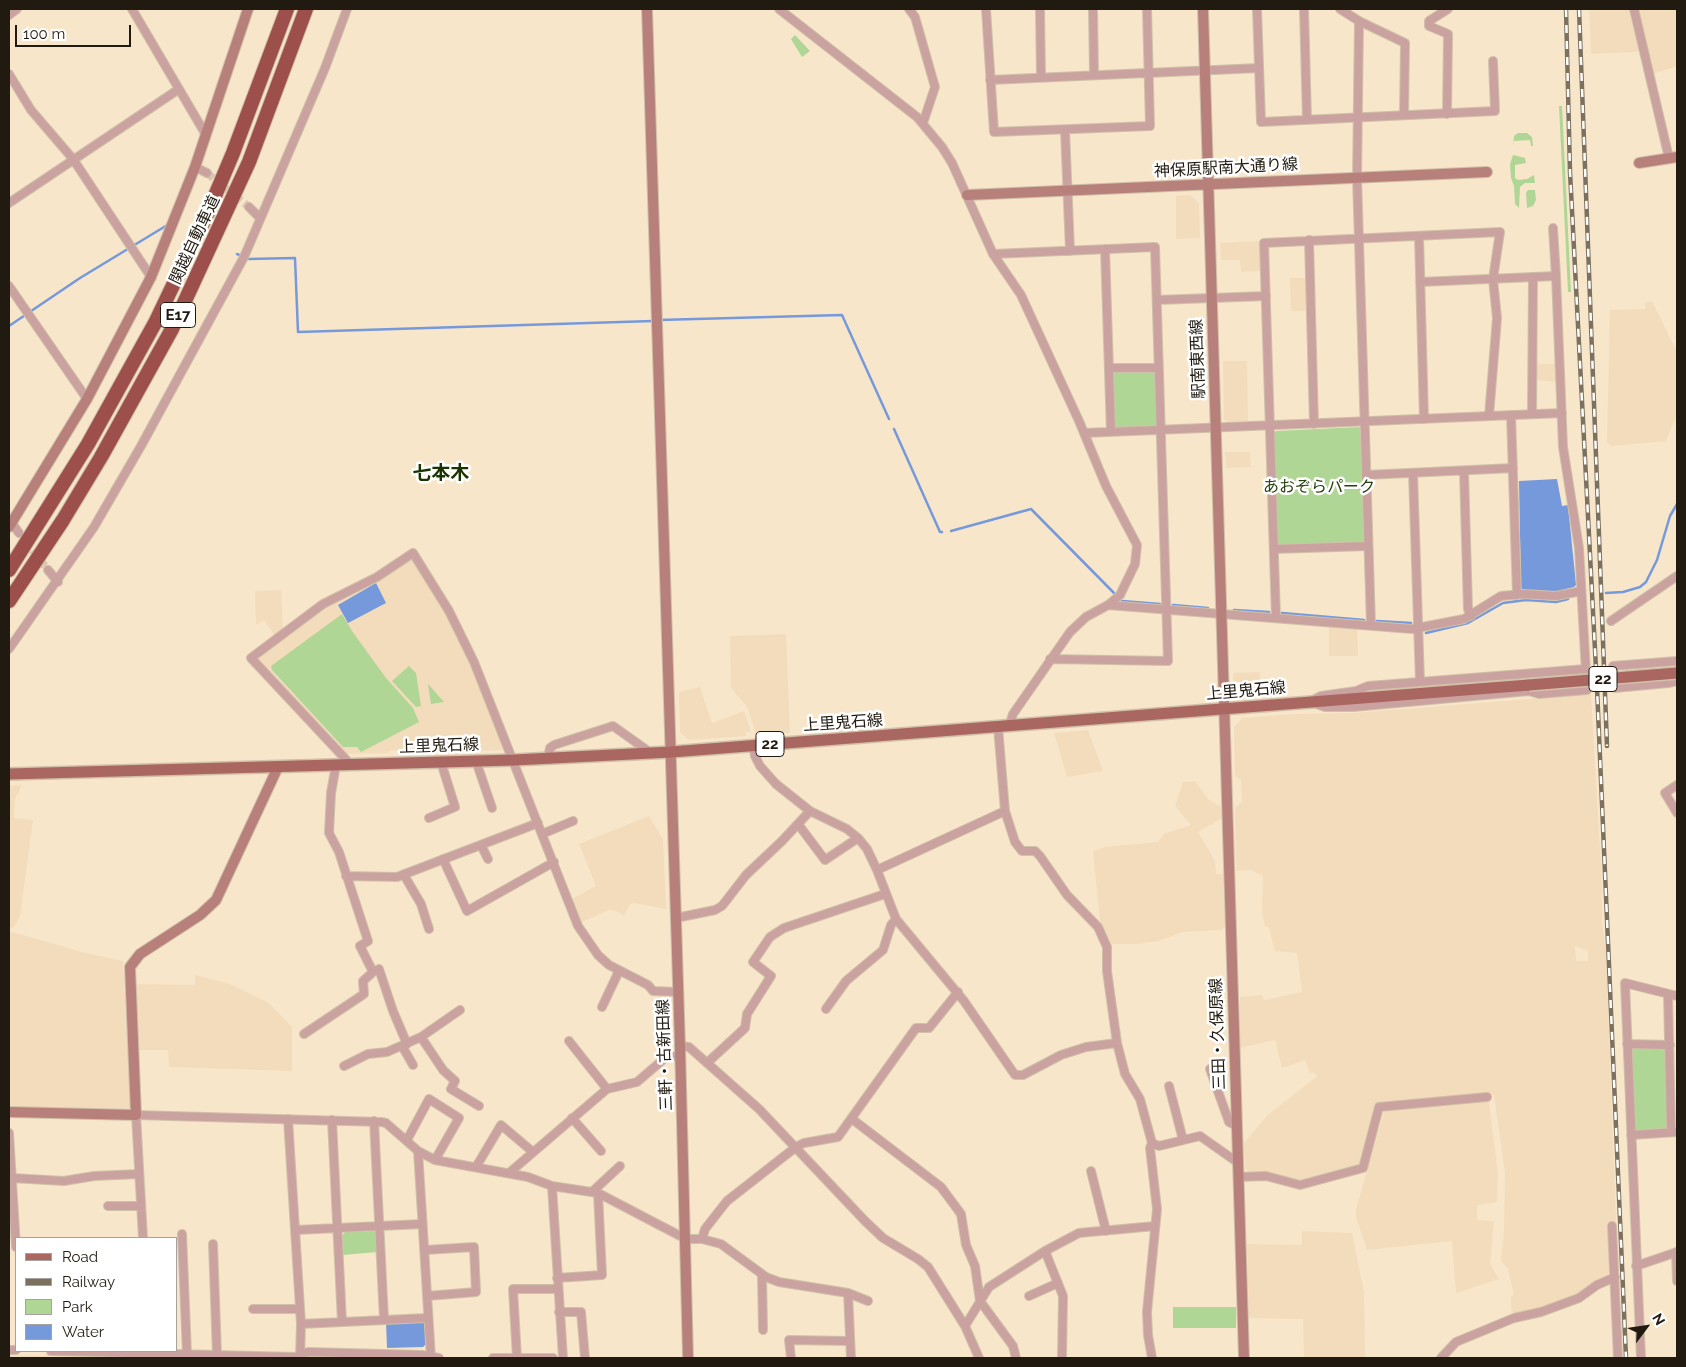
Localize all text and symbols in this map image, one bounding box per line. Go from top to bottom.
scale bar [18,15,134,47]
text: 100 m [23,25,65,43]
street label: 神保原駅南大通り線 [1154,155,1298,181]
street label: 関越自動車道 [166,192,224,288]
road number: E17 [160,302,196,328]
street label: 駅南東西線 [1187,319,1209,399]
district label: 七本木 [413,462,469,484]
park label: あおぞらパーク [1263,477,1375,497]
road number: 22 [1589,666,1617,692]
street label: 上里鬼石線 [1205,678,1287,704]
street label: 上里鬼石線 [802,711,884,735]
road number: 22 [756,732,784,756]
street label: 上里鬼石線 [399,735,479,757]
street label: 三田・久保原線 [1206,978,1230,1090]
street label: 三軒・古新田線 [653,999,677,1111]
legend [15,1237,178,1352]
text: Road [62,1248,98,1266]
text: Railway [62,1273,115,1291]
text: Park [62,1298,93,1316]
north arrow [1621,1302,1671,1352]
text: N [1649,1311,1668,1328]
text: Water [62,1323,104,1341]

